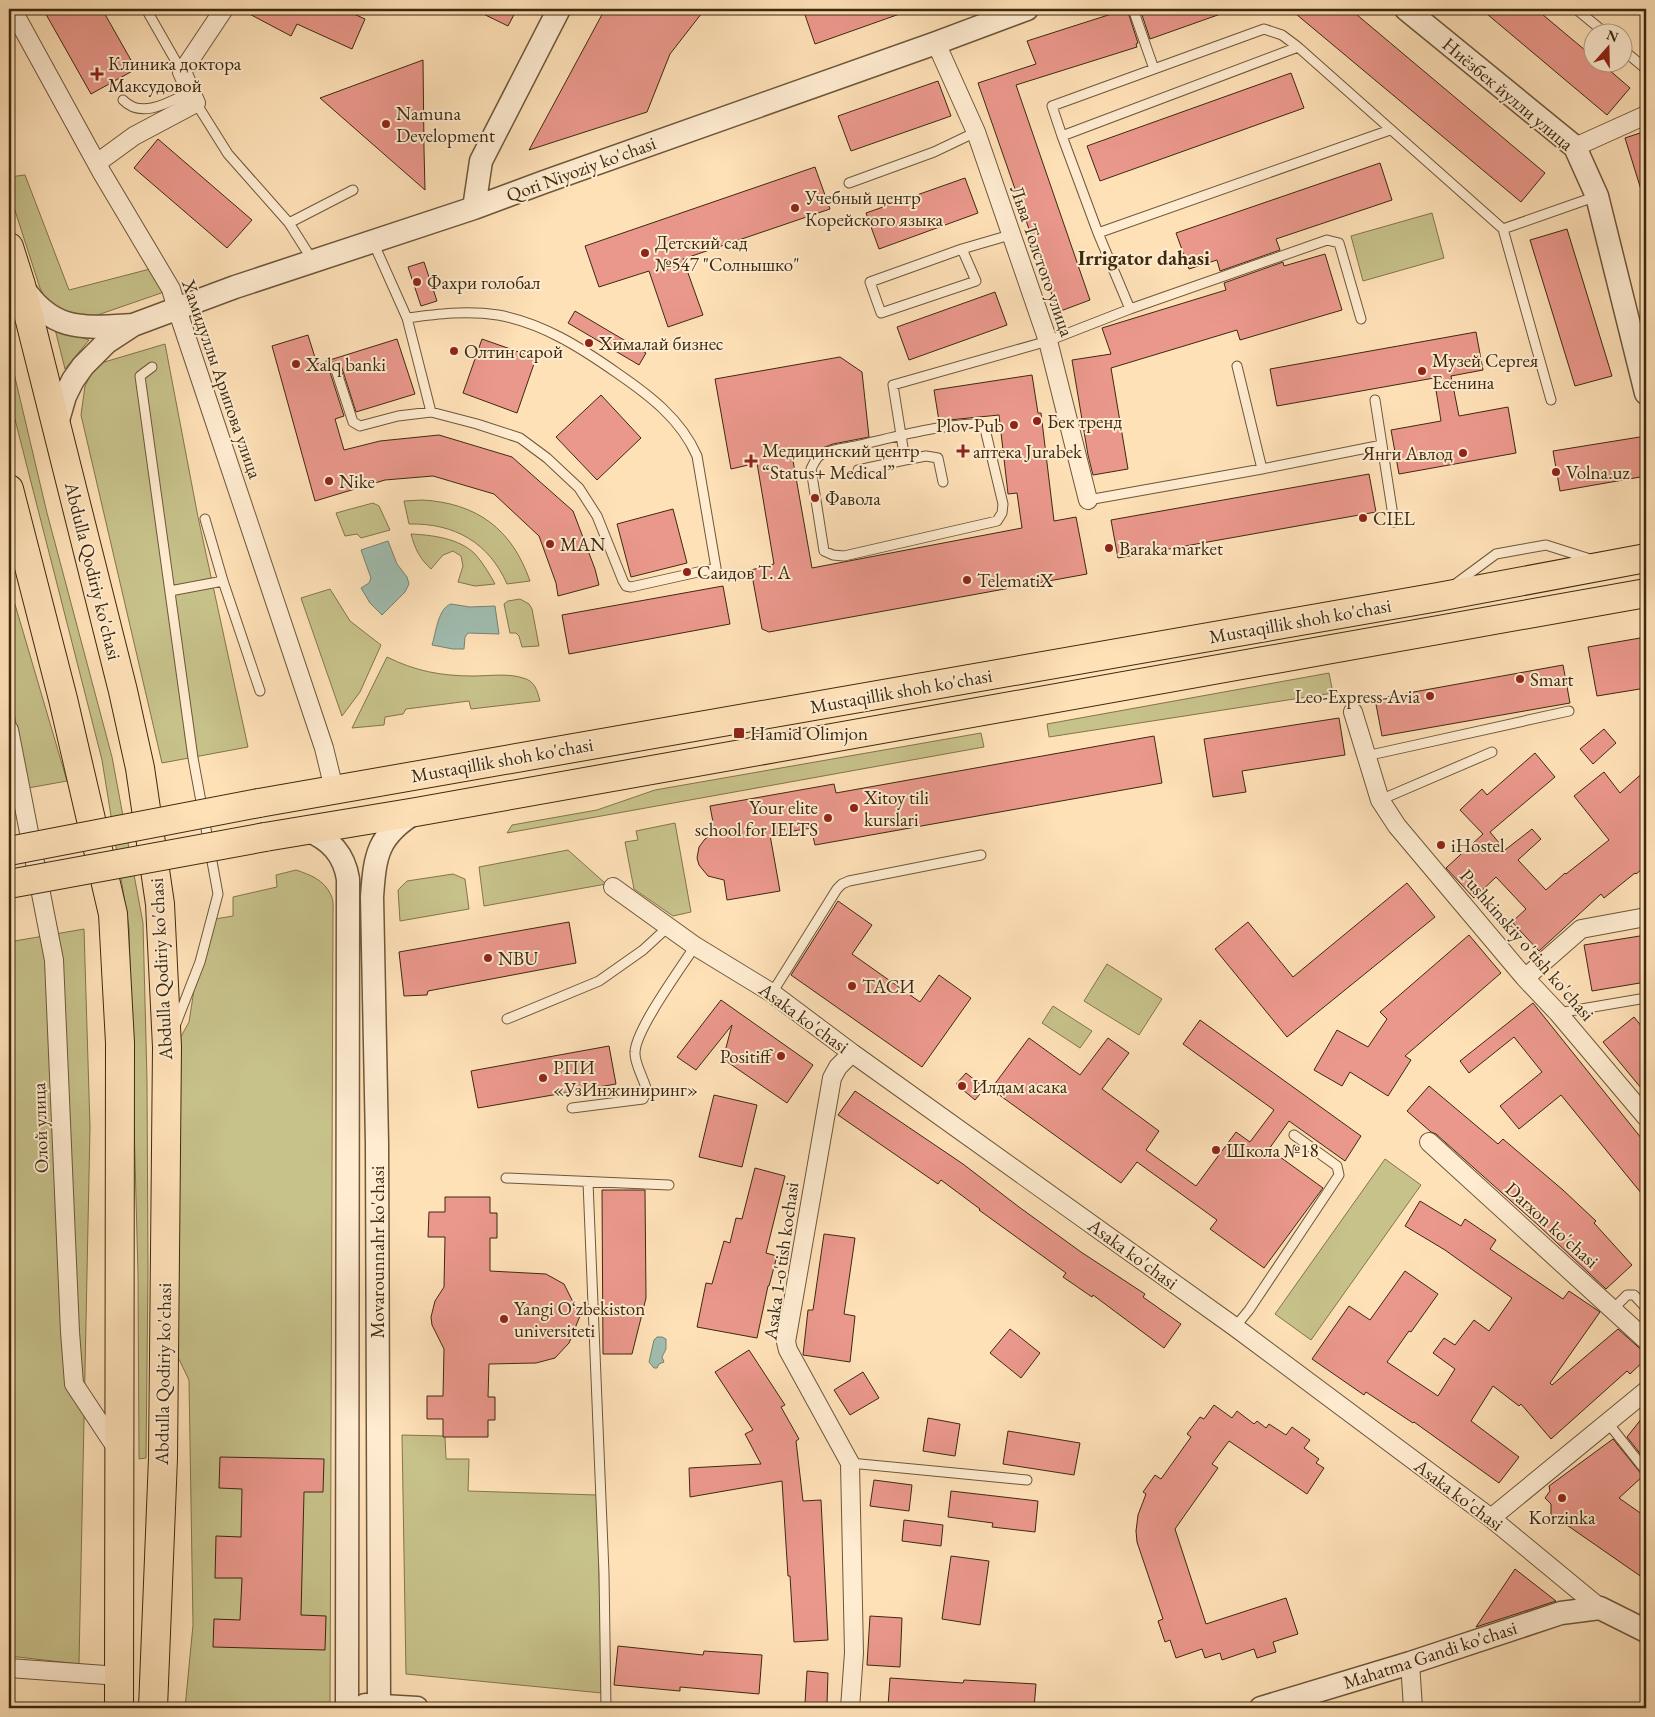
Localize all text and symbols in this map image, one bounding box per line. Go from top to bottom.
north arrow [1582,22,1632,72]
text: N [1604,25,1621,46]
street label: Ниёзбек йулли улица [1437,32,1579,156]
place label: Клиника доктора Максудовой [108,51,242,98]
marker: Клиника доктора Максудовой [90,67,104,81]
place label: Namuna Development [396,101,495,148]
marker: Namuna Development [380,118,392,130]
street label: Qori Niyoziy ko'chasi [503,130,660,208]
street label: Льва Толстого улица [1004,182,1080,340]
place label: Учебный центр Корейского языка [804,185,944,232]
marker: Учебный центр Корейского языка [789,202,801,214]
place label: Детский сад №547 "Солнышко" [655,230,800,277]
district label: Irrigator dahasi [1078,245,1210,271]
marker: Детский сад №547 "Солнышко" [639,247,651,259]
place label: Фахри голобал [427,270,540,295]
street label: Хамидуллы Арипова улица [176,275,268,482]
marker: Фахри голобал [411,276,423,288]
place label: Хималай бизнес [598,331,724,356]
marker: Хималай бизнес [583,337,595,349]
place label: Олтин сарой [464,339,563,364]
marker: Олтин сарой [448,345,460,357]
place label: Музей Сергея Есенина [1432,348,1539,395]
place label: Xalq banki [305,352,386,377]
marker: Xalq banki [290,358,302,370]
marker: Музей Сергея Есенина [1416,365,1428,377]
place label: Бек тренд [1047,409,1122,434]
place label: Plov-Pub [936,413,1004,438]
marker: Бек тренд [1031,415,1043,427]
marker: Plov-Pub [1008,419,1020,431]
place label: Медицинский центр “Status+ Medical” [762,438,920,485]
place label: аптека Jurabek [973,439,1083,464]
place label: Янги Авлод [1361,441,1453,466]
marker: аптека Jurabek [957,445,969,457]
marker: Янги Авлод [1457,447,1469,459]
marker: Медицинский центр “Status+ Medical” [744,454,758,468]
place label: Volna.uz [1566,460,1631,485]
marker: Volna.uz [1550,466,1562,478]
place label: Nike [339,469,375,494]
marker: Nike [323,475,335,487]
street label: Abdulla Qodiriy ko'chasi [59,479,127,663]
place label: Фавола [825,486,881,511]
marker: Фавола [809,492,821,504]
place label: CIEL [1373,506,1415,531]
marker: CIEL [1357,512,1369,524]
place label: MAN [560,532,605,557]
place label: Baraka market [1119,536,1223,561]
marker: MAN [544,538,556,550]
marker: Baraka market [1103,542,1115,554]
place label: Саидов Т. А [697,560,791,585]
marker: Саидов Т. А [681,566,693,578]
place label: TelematiX [977,568,1054,593]
marker: TelematiX [961,574,973,586]
street label: Mustaqillik shoh ko'chasi [1207,593,1393,649]
street label: Mustaqillik shoh ko'chasi [808,663,994,719]
place label: Smart [1530,667,1574,692]
marker: Smart [1514,673,1526,685]
place label: Leo-Express-Avia [1295,684,1420,709]
marker: Leo-Express-Avia [1424,690,1436,702]
place label: Hamid Olimjon [750,721,868,746]
marker: Hamid Olimjon [732,726,746,740]
street label: Mustaqillik shoh ko'chasi [409,732,595,788]
place label: Xitoy tili kurslari [863,785,929,832]
place label: Your elite school for IELTS [695,795,818,842]
marker: Xitoy tili kurslari [848,802,860,814]
marker: Your elite school for IELTS [822,812,834,824]
place label: iHostel [1451,833,1505,858]
marker: iHostel [1435,839,1447,851]
street label: Pushkinskiy o'tish ko'chasi [1454,864,1600,1026]
street label: Abdulla Qodiriy ko'chasi [144,877,178,1062]
place label: NBU [498,946,538,971]
marker: NBU [482,952,494,964]
place label: ТАСИ [862,974,914,999]
street label: Asaka ko'chasi [753,976,854,1059]
marker: ТАСИ [846,980,858,992]
place label: Positiff [720,1044,773,1069]
marker: Positiff [775,1050,787,1062]
place label: РПИ «УзИнжиниринг» [553,1055,698,1102]
marker: РПИ «УзИнжиниринг» [537,1072,549,1084]
place label: Илдам асака [972,1074,1068,1099]
marker: Илдам асака [956,1080,968,1092]
street label: Олой улица [26,1082,54,1174]
place label: Школа №18 [1226,1138,1319,1163]
marker: Школа №18 [1210,1144,1222,1156]
street label: Movarounnahr ko'chasi [365,1165,390,1338]
street label: Darxon ko'chasi [1500,1176,1604,1274]
street label: Asaka 1-o'tish kochasi [757,1180,805,1343]
street label: Asaka ko'chasi [1082,1212,1183,1295]
street label: Abdulla Qodiriy ko'chasi [149,1282,177,1466]
place label: Yangi Oʻzbekiston universiteti [514,1296,645,1343]
marker: Yangi Oʻzbekiston universiteti [498,1313,510,1325]
street label: Asaka ko'chasi [1409,1453,1509,1537]
marker: Korzinka [1556,1492,1568,1504]
place label: Korzinka [1528,1505,1596,1530]
street label: Mahatma Gandi ko'chasi [1340,1615,1520,1695]

